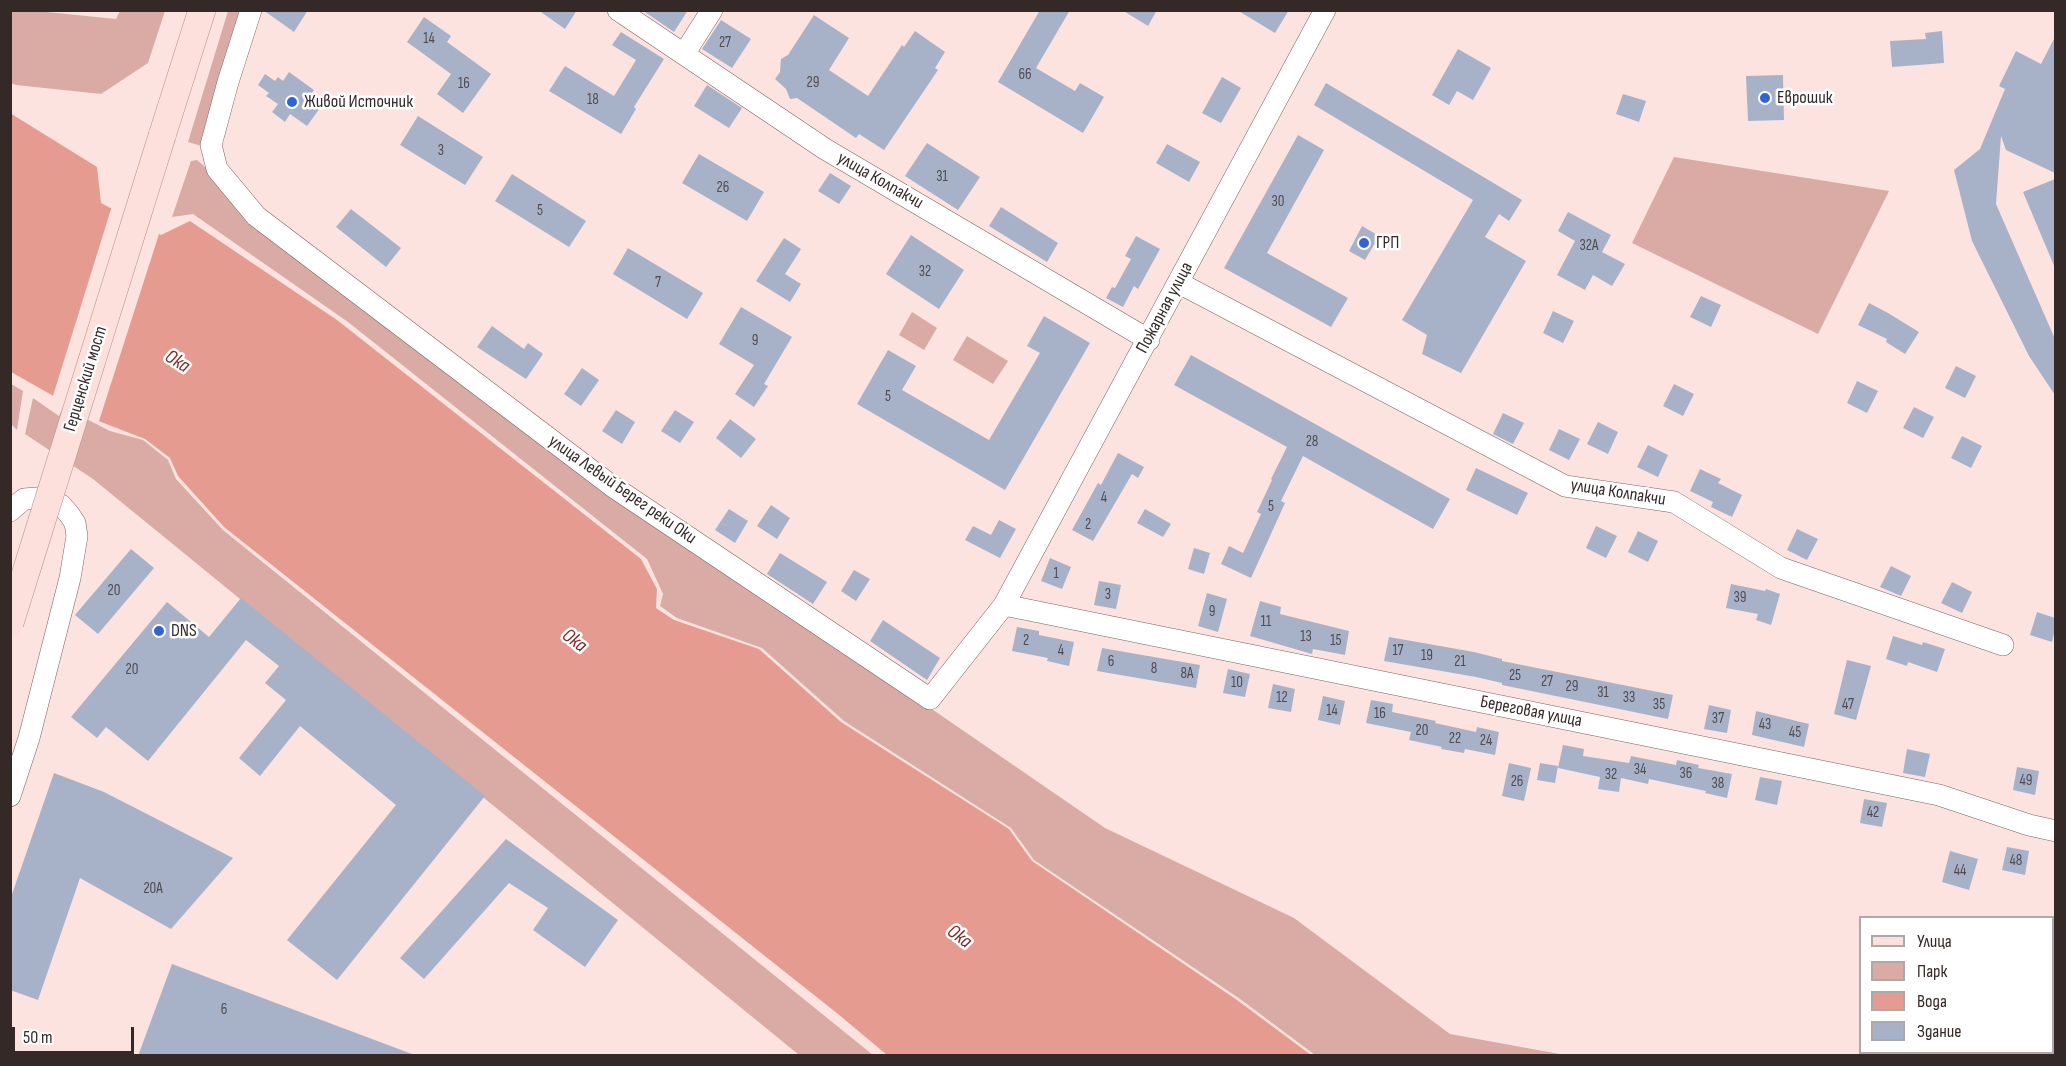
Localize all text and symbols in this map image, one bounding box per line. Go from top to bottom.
house number: 14 [423,30,435,48]
house number: 27 [719,34,731,52]
house number: 66 [1018,66,1032,84]
house number: 29 [807,74,819,92]
house number: 16 [458,75,470,93]
place label: Еврошик [1777,87,1833,109]
place label: Живой Источник [304,91,413,113]
house number: 18 [587,91,599,109]
marker: Еврошик [1758,91,1772,105]
marker: Живой Источник [285,95,299,109]
house number: 3 [438,142,444,160]
street label: улица Колпакчи [833,148,927,214]
house number: 31 [936,168,948,186]
house number: 26 [717,179,729,197]
house number: 30 [1272,193,1284,211]
house number: 5 [537,202,543,220]
place label: ГРП [1376,232,1399,254]
marker: ГРП [1357,236,1371,250]
house number: 32А [1580,237,1598,255]
street label: Пожарная улица [1132,259,1198,357]
house number: 32 [919,263,931,281]
house number: 7 [655,274,661,292]
street label: Герценский мост [60,324,112,434]
house number: 9 [752,332,758,350]
water label: Ока [160,345,194,379]
house number: 5 [885,388,891,406]
street label: улица Левый Берег реки Оки [544,431,700,549]
house number: 28 [1306,433,1318,451]
street label: улица Колпакчи [1569,475,1667,511]
house number: 4 [1101,489,1107,507]
house number: 5 [1268,498,1274,516]
house number: 2 [1085,516,1091,534]
house number: 1 [1053,565,1059,583]
house number: 20 [108,582,120,600]
house number: 3 [1105,586,1111,604]
house number: 39 [1734,589,1746,607]
house number: 9 [1209,603,1215,621]
house number: 11 [1261,613,1271,631]
place label: DNS [171,620,197,642]
marker: DNS [152,624,166,638]
water label: Ока [557,624,591,658]
house number: 13 [1300,628,1312,646]
house number: 2 [1023,632,1029,650]
house number: 15 [1330,632,1342,650]
house number: 4 [1058,642,1064,660]
house number: 17 [1392,642,1404,660]
house number: 19 [1421,647,1433,665]
house number: 6 [1108,653,1114,671]
house number: 21 [1454,653,1466,671]
house number: 8 [1151,660,1157,678]
house number: 20 [126,661,138,679]
house number: 8А [1181,665,1193,683]
house number: 25 [1509,667,1521,685]
house number: 27 [1541,673,1553,691]
house number: 10 [1231,674,1243,692]
house number: 29 [1566,678,1578,696]
house number: 31 [1597,684,1609,702]
house number: 12 [1276,689,1288,707]
house number: 33 [1623,689,1635,707]
street label: Береговая улица [1478,692,1584,732]
house number: 35 [1653,696,1665,714]
house number: 47 [1842,696,1854,714]
house number: 14 [1326,702,1338,720]
house number: 16 [1374,705,1386,723]
house number: 37 [1712,710,1724,728]
house number: 43 [1759,716,1771,734]
house number: 20 [1416,722,1428,740]
house number: 45 [1789,724,1801,742]
house number: 22 [1449,730,1461,748]
house number: 24 [1480,732,1492,750]
house number: 34 [1634,761,1646,779]
house number: 36 [1680,765,1692,783]
house number: 32 [1605,766,1617,784]
house number: 49 [2020,772,2032,790]
house number: 26 [1511,773,1523,791]
house number: 38 [1712,775,1724,793]
house number: 42 [1867,804,1879,822]
house number: 48 [2010,852,2022,870]
house number: 44 [1954,862,1966,880]
house number: 20А [143,880,163,898]
legend [1859,916,2054,1054]
water label: Ока [942,920,976,954]
text: Улица [1917,931,1952,952]
text: Парк [1917,961,1947,982]
text: Вода [1917,991,1947,1012]
house number: 6 [221,1001,227,1019]
scale bar [15,1015,136,1053]
text: Здание [1917,1021,1962,1042]
text: 50 m [23,1027,53,1048]

